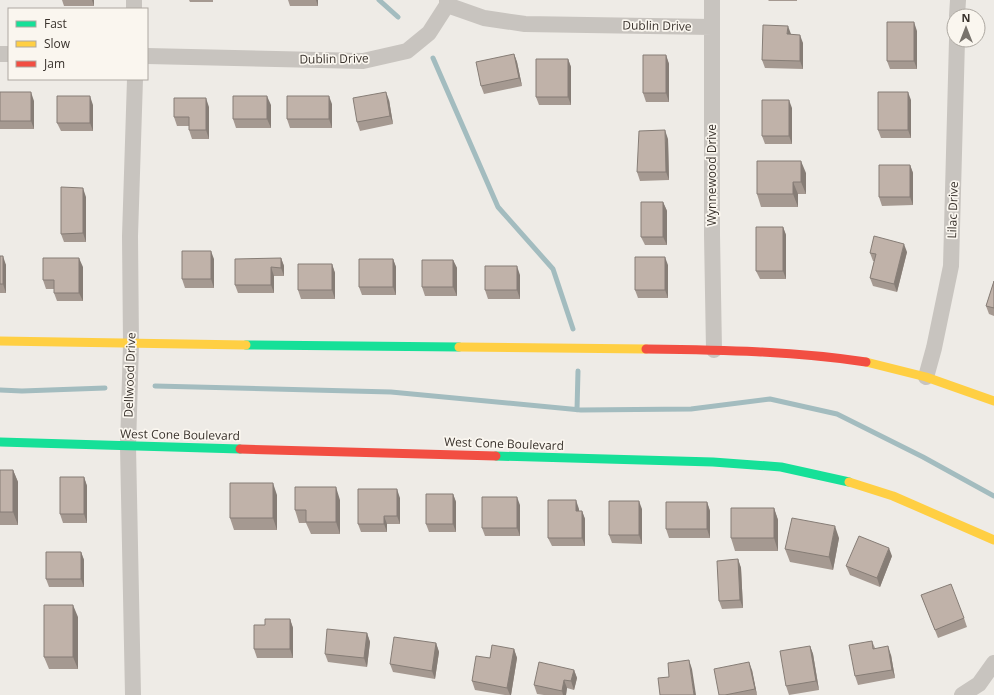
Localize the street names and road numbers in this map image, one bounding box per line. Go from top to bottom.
street label: Dublin Drive [622,16,692,35]
street label: Dublin Drive [299,49,369,68]
street label: Wynnewood Drive [703,124,720,226]
street label: Lilac Drive [943,181,962,239]
street label: Dellwood Drive [120,332,139,418]
street label: West Cone Boulevard [120,425,240,444]
street label: West Cone Boulevard [444,433,564,454]

